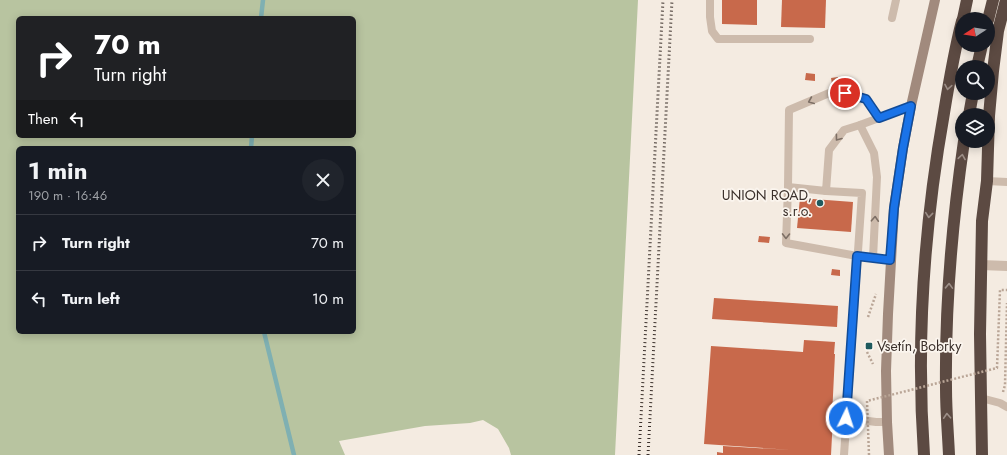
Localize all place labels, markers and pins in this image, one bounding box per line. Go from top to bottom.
pin [828,76,862,110]
place label: UNION ROAD, s.r.o. [722,185,812,221]
marker: UNION ROAD, s.r.o. [815,198,825,208]
place label: Vsetín, Bobrky [877,336,962,356]
marker: Vsetín, Bobrky [864,341,874,351]

